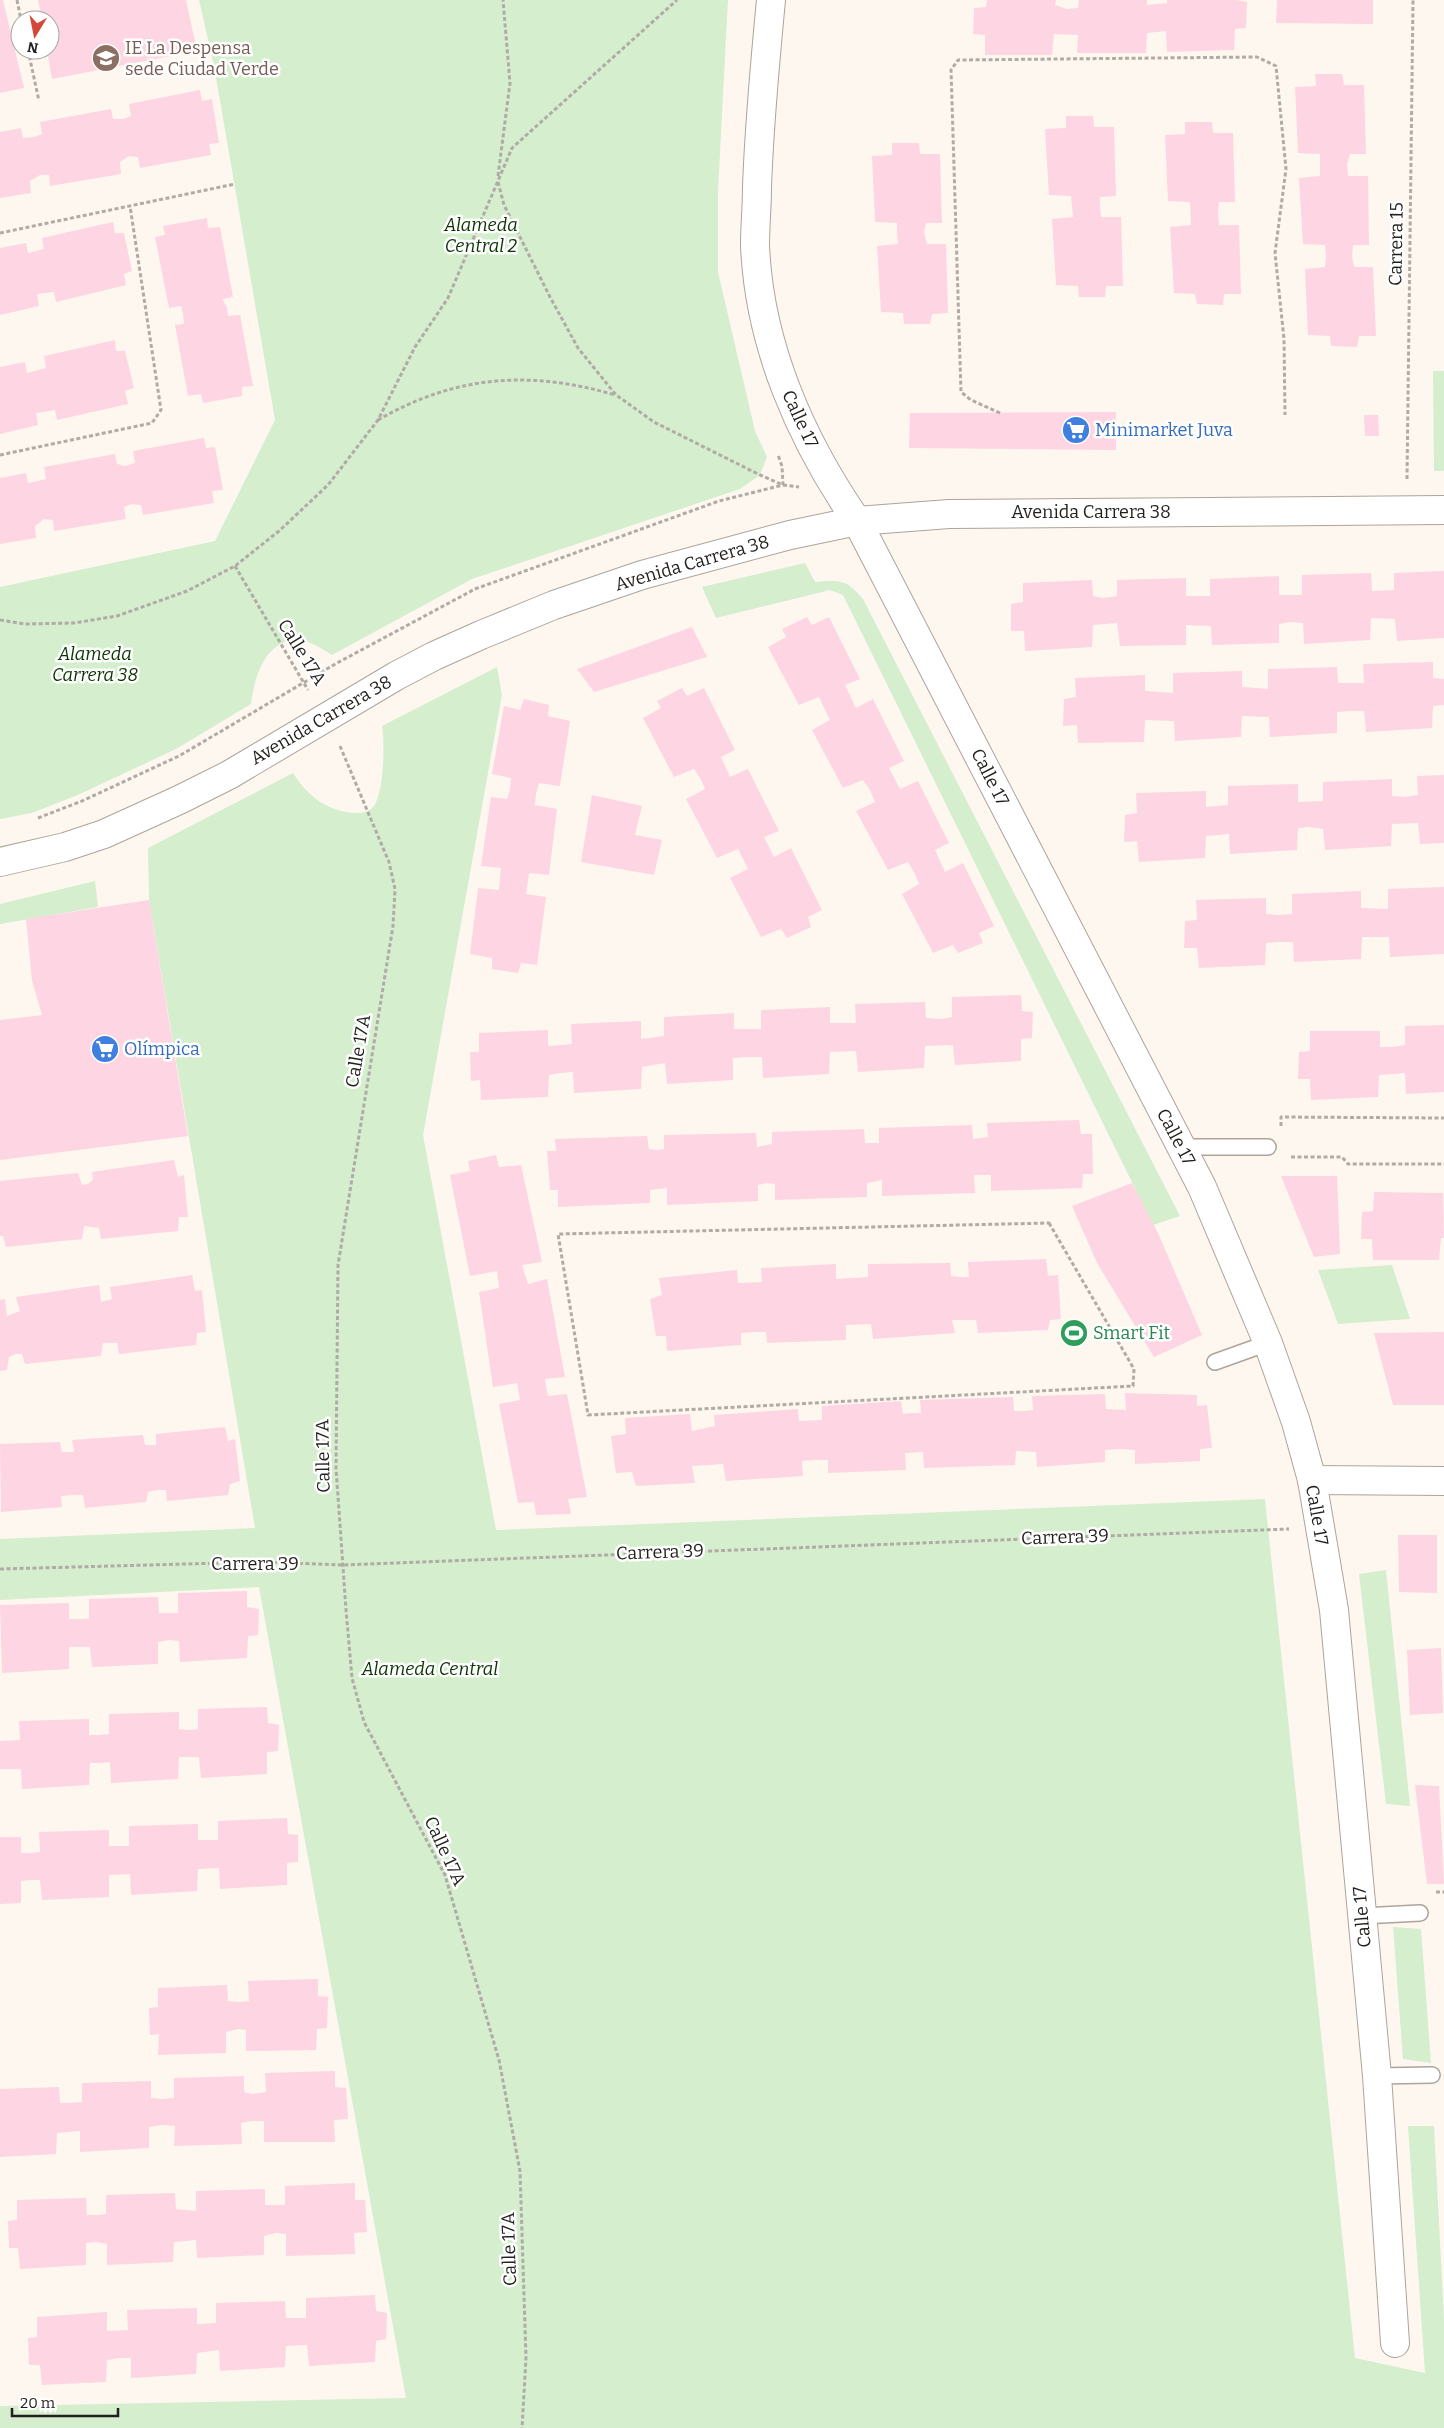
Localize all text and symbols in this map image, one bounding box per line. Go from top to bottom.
north arrow [10,10,60,60]
place label: IE La Despensa sede Ciudad Verde [125,37,279,80]
text: N [26,38,40,57]
school or university icon: IE La Despensa sede Ciudad Verde [91,43,121,73]
street label: Carrera 15 [1384,202,1408,286]
park label: Alameda Central 2 [443,214,518,257]
street label: Calle 17 [777,387,823,451]
supermarket icon: Minimarket Juva [1061,415,1091,445]
place label: Minimarket Juva [1095,419,1233,441]
street label: Avenida Carrera 38 [1011,501,1171,523]
street label: Avenida Carrera 38 [612,530,772,596]
street label: Calle 17A [273,615,331,689]
park label: Alameda Carrera 38 [52,643,138,686]
street label: Avenida Carrera 38 [246,671,396,769]
street label: Calle 17 [966,745,1014,809]
street label: Calle 17A [341,1013,375,1089]
supermarket icon: Olímpica [90,1034,120,1064]
place label: Olímpica [124,1038,200,1060]
street label: Calle 17 [1152,1105,1200,1169]
sports icon: Smart Fit [1059,1318,1089,1348]
place label: Smart Fit [1093,1322,1171,1344]
street label: Calle 17A [311,1419,335,1493]
street label: Calle 17 [1301,1483,1333,1547]
street label: Carrera 39 [1021,1524,1109,1550]
street label: Carrera 39 [616,1539,704,1565]
street label: Carrera 39 [211,1553,299,1575]
park label: Alameda Central [361,1658,498,1680]
street label: Calle 17A [419,1813,471,1889]
street label: Calle 17 [1348,1886,1376,1948]
street label: Calle 17A [497,2211,521,2286]
scale bar [12,2386,119,2418]
text: 20 m [20,2394,56,2412]

